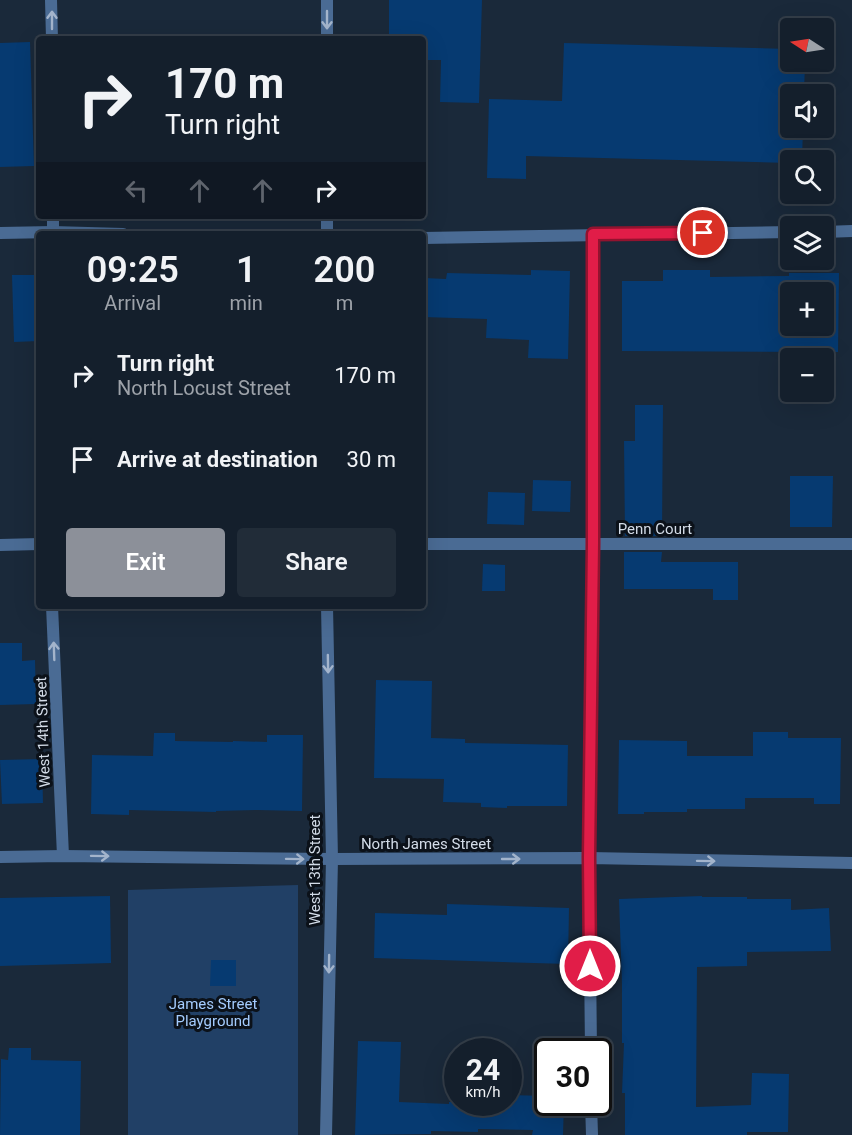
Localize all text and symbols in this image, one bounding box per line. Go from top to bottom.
one-way arrow [321,9,333,29]
one-way arrow [46,10,58,30]
north arrow [780,18,834,72]
map controls [780,18,834,402]
text: 170 m [165,59,284,108]
icon: right [66,60,144,138]
button: sound [780,84,834,138]
text: Turn right [165,109,280,141]
button: search [780,150,834,204]
icon: left [120,174,153,207]
icon: ahead [183,174,216,207]
icon: ahead [246,174,279,207]
icon: right [309,174,342,207]
pin [677,207,728,258]
icon: arrive [686,216,719,249]
button: layers [780,216,834,270]
text: 09:25 [87,249,179,291]
text: 1 [236,249,256,291]
text: 200 [314,249,375,291]
button: + [780,282,834,336]
text: Arrival [104,291,161,315]
text: min [229,291,263,315]
text: m [336,291,353,315]
button: − [780,348,834,402]
text: Turn right [117,351,214,376]
icon: right [66,359,99,392]
text: 170 m [334,363,396,388]
text: North Locust Street [117,376,291,400]
icon: arrive [66,443,99,476]
text: Arrive at destination [117,447,318,472]
text: 30 m [347,447,396,472]
street label: Penn Court [618,520,692,538]
button: Exit [66,528,225,597]
button: Share [237,528,396,597]
one-way arrow [49,641,60,661]
one-way arrow [322,654,334,674]
street label: West 14th Street [32,676,54,788]
street label: West 13th Street [306,815,324,925]
street label: North James Street [361,835,491,853]
one-way arrow [90,851,110,862]
one-way arrow [285,853,305,865]
one-way arrow [501,853,521,865]
one-way arrow [696,855,716,866]
position arrow [558,934,622,998]
one-way arrow [324,954,335,974]
park label: James Street Playground [169,995,257,1030]
speed limit sign: 30 [534,1038,612,1116]
text: 24 [466,1052,500,1087]
text: km/h [465,1083,501,1101]

